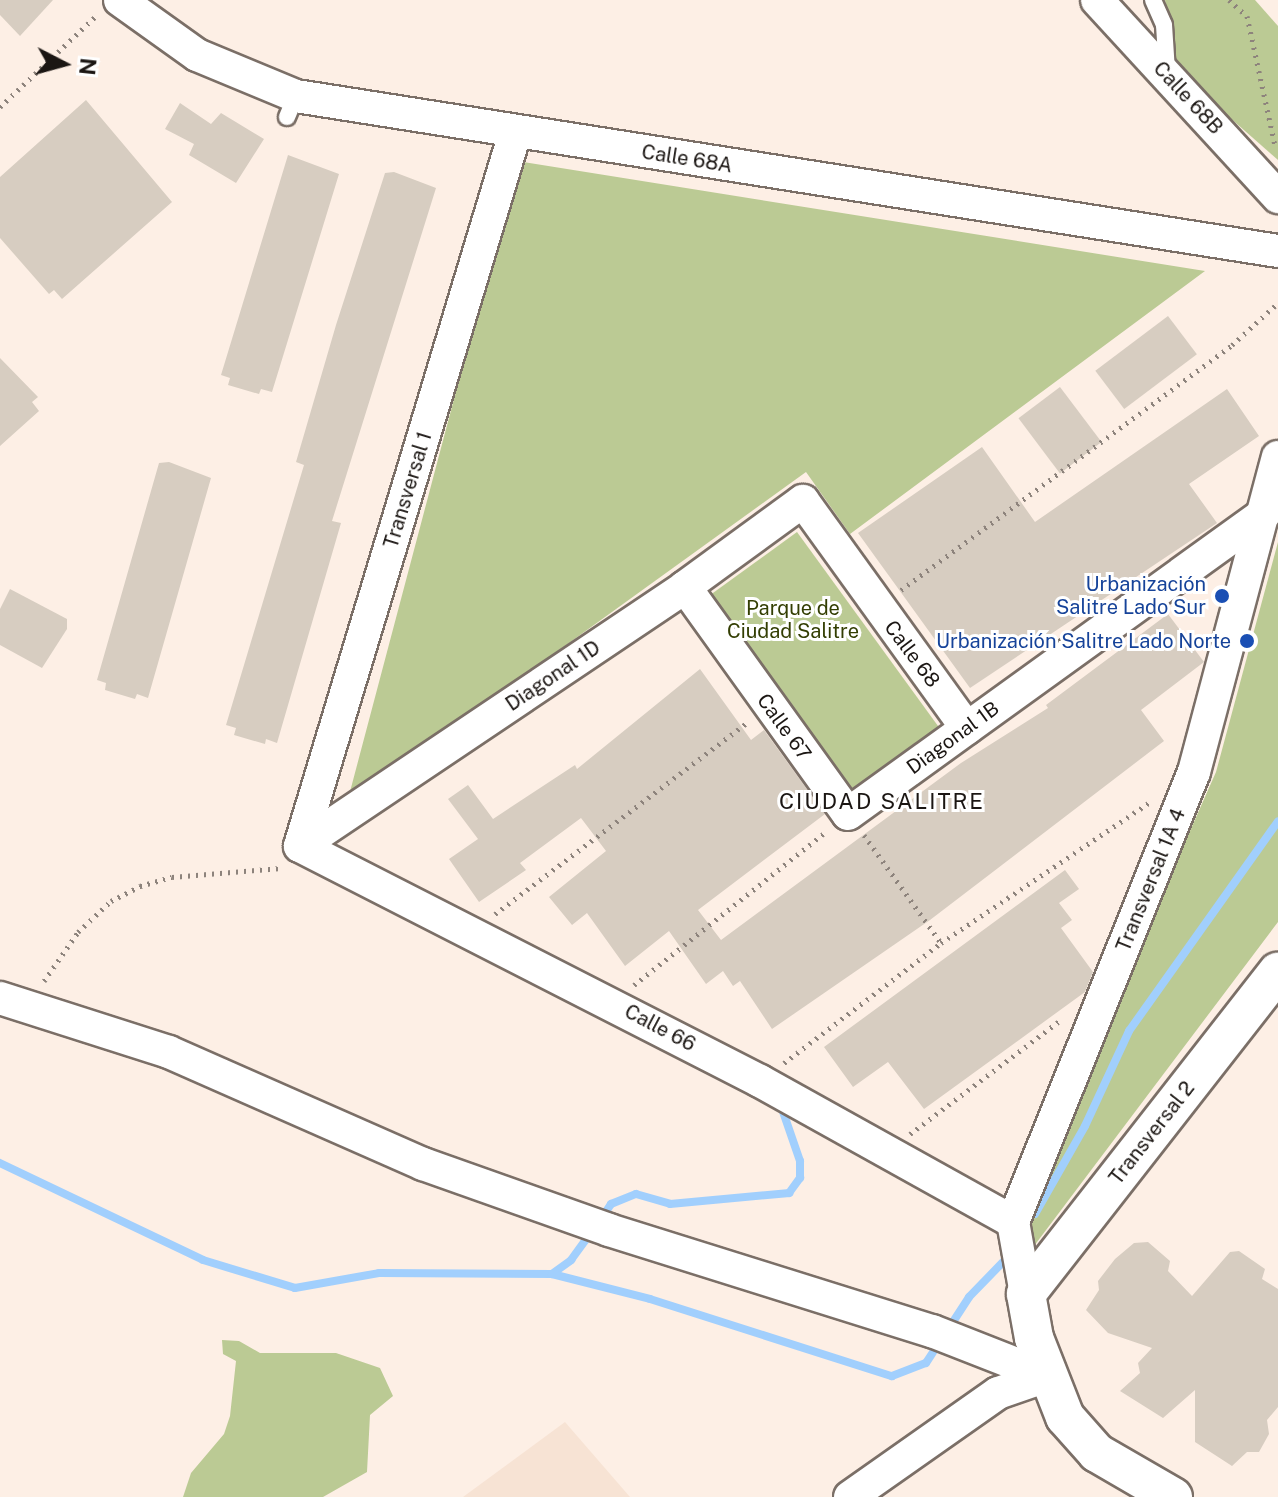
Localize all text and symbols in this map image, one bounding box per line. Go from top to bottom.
north arrow [24,24,104,104]
text: N [74,57,102,76]
street label: Calle 68B [1148,57,1228,139]
street label: Calle 68A [640,140,734,178]
street label: Transversal 1 [379,429,437,551]
place label: Urbanización Salitre Lado Sur [1056,572,1206,619]
marker: Urbanización Salitre Lado Sur [1213,587,1231,605]
park label: Parque de Ciudad Salitre [727,597,859,644]
street label: Calle 68 [879,616,945,692]
place label: Urbanización Salitre Lado Norte [936,629,1231,653]
marker: Urbanización Salitre Lado Norte [1238,632,1256,650]
street label: Diagonal 1D [501,636,605,716]
street label: Calle 67 [752,689,816,765]
street label: Diagonal 1B [902,696,1004,780]
district label: CIUDAD SALITRE [779,789,985,815]
street label: Transversal 1A 4 [1111,805,1191,955]
street label: Calle 66 [620,999,700,1057]
street label: Transversal 2 [1104,1077,1200,1189]

